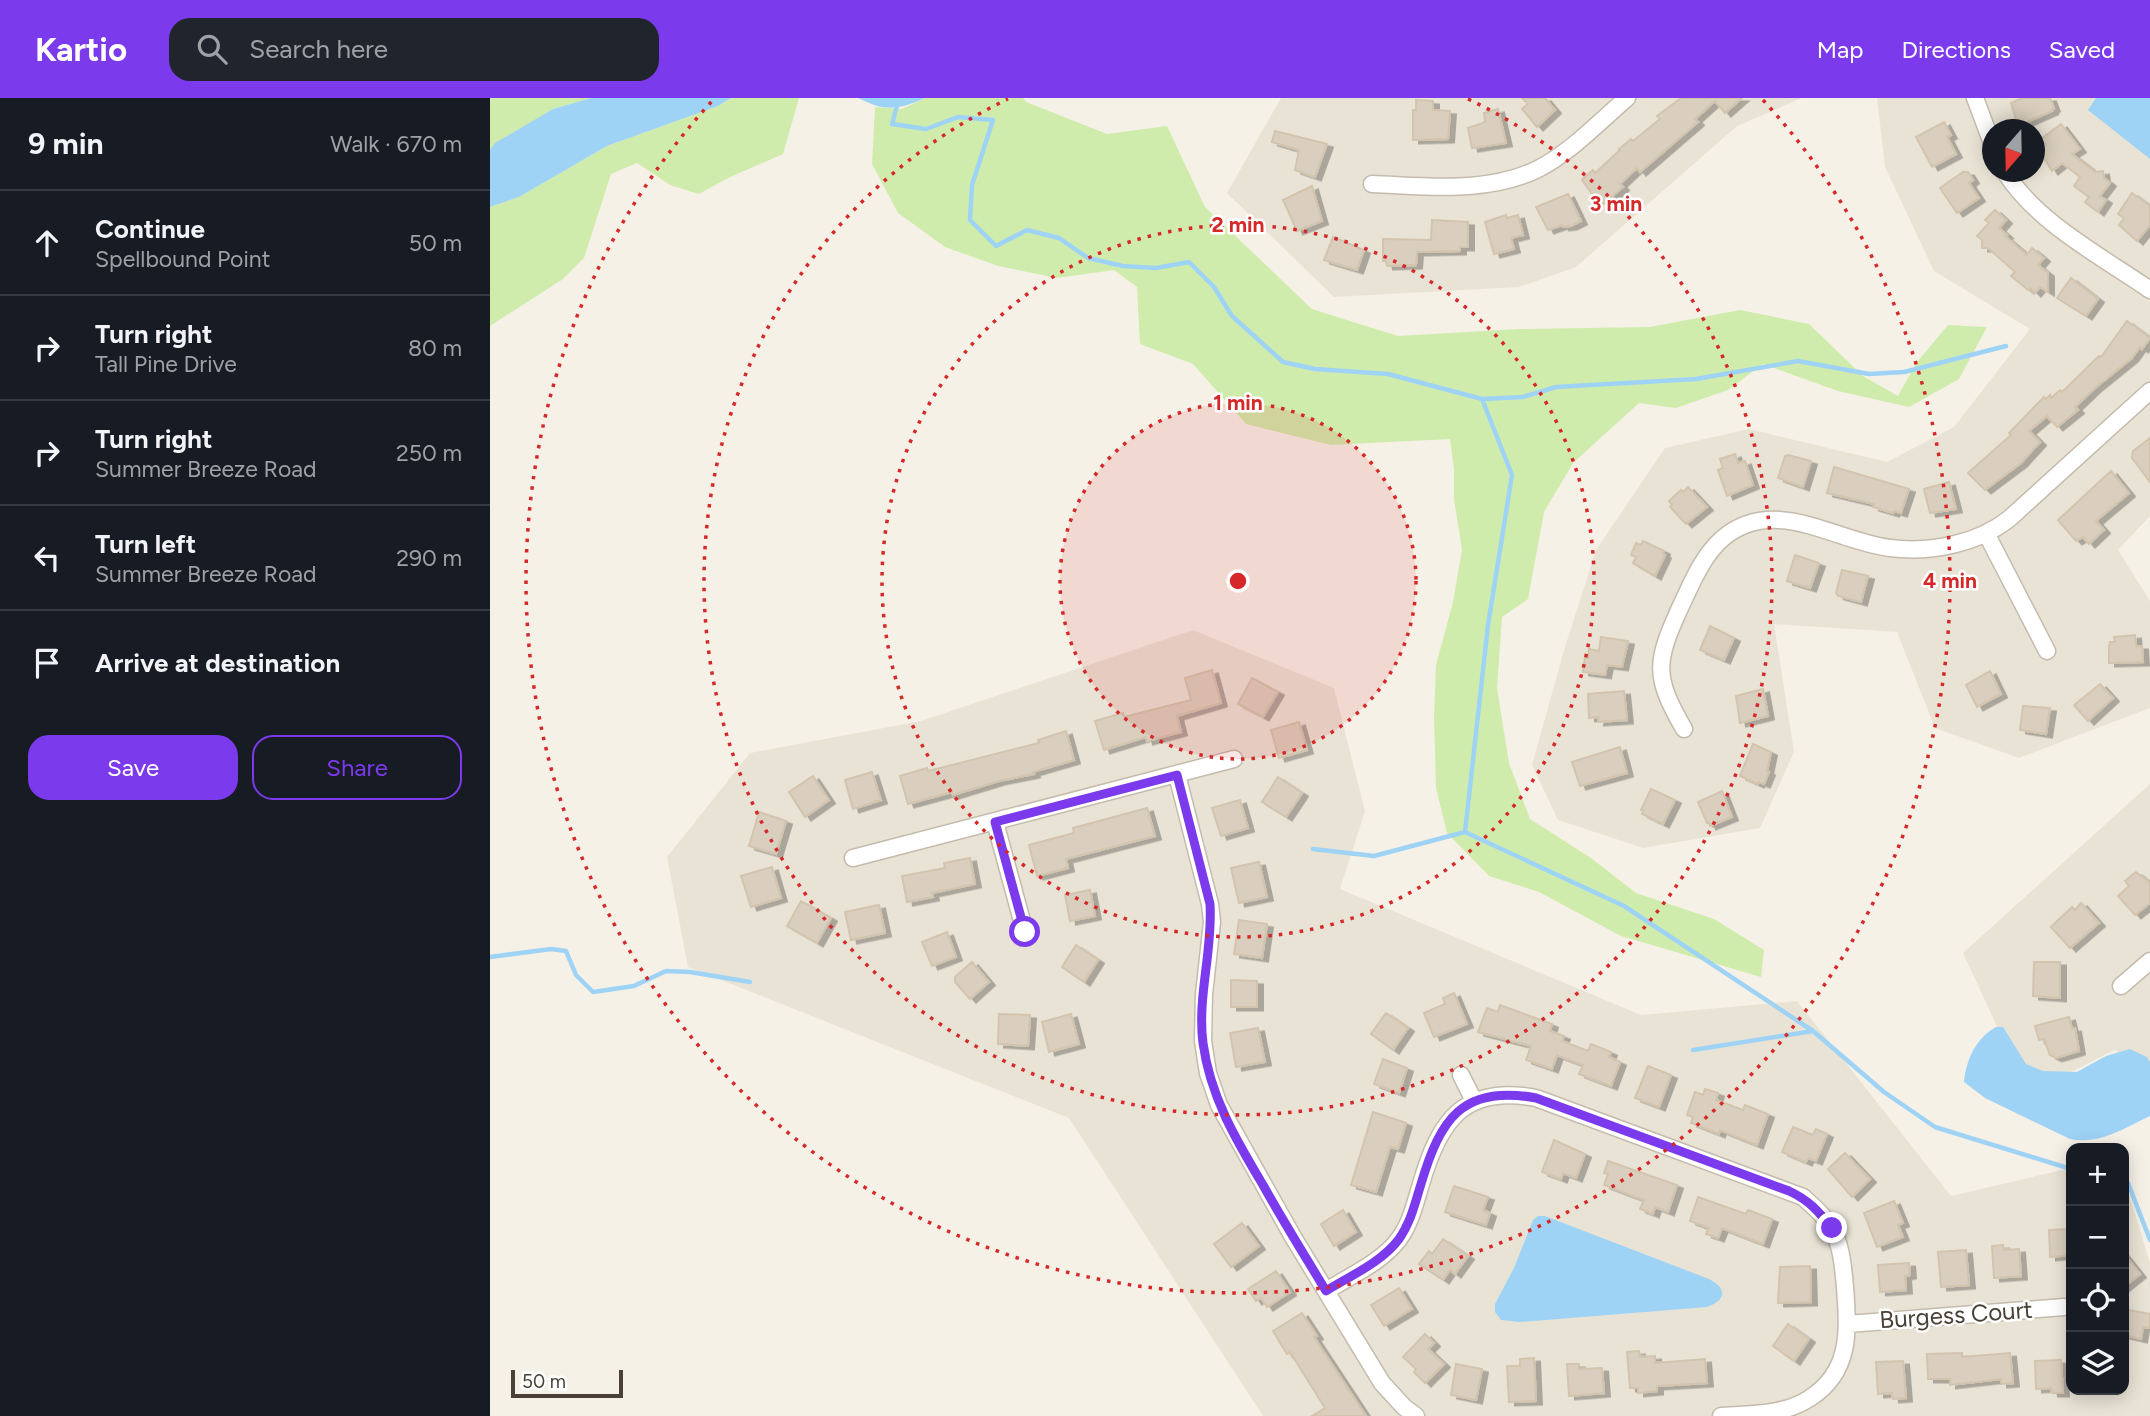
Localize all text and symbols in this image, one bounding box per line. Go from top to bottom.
search box [169,18,659,81]
text: Kartio [35,30,127,69]
icon: search [193,30,231,68]
text: Search here [249,33,388,65]
text: Map [1817,35,1863,64]
text: Directions [1901,35,2011,64]
text: Saved [2049,35,2115,64]
north arrow [1982,119,2045,182]
text: 9 min [28,125,104,162]
text: Walk · 670 m [330,130,462,158]
text: 3 min [1590,191,1642,216]
text: 2 min [1212,212,1264,237]
text: Continue [95,213,205,245]
icon: ahead [28,224,66,262]
text: 50 m [409,229,462,257]
text: Spellbound Point [95,245,270,273]
text: Turn right [95,318,212,350]
icon: right [28,329,66,367]
text: 80 m [408,334,462,362]
text: Tall Pine Drive [95,350,237,378]
text: 1 min [1213,390,1263,415]
text: Turn right [95,423,212,455]
icon: right [28,434,66,472]
text: 250 m [396,439,462,467]
text: Summer Breeze Road [95,455,317,483]
text: Turn left [95,528,196,560]
icon: left [28,539,66,577]
text: 290 m [396,544,462,572]
text: Summer Breeze Road [95,560,317,588]
text: 4 min [1923,568,1977,593]
centre of rings [1226,569,1250,593]
icon: arrive [28,644,66,682]
text: Arrive at destination [95,647,340,679]
button: Save [28,735,238,800]
button: Share [252,735,462,800]
route start [1009,916,1040,947]
map controls [2066,1143,2129,1395]
button: + [2066,1143,2129,1206]
button: − [2066,1206,2129,1269]
route end [1816,1212,1847,1243]
button: locate [2066,1269,2129,1332]
street label: Burgess Court [1878,1295,2034,1334]
button: layers [2066,1332,2129,1395]
scale bar [511,1367,623,1399]
text: 50 m [522,1370,566,1393]

